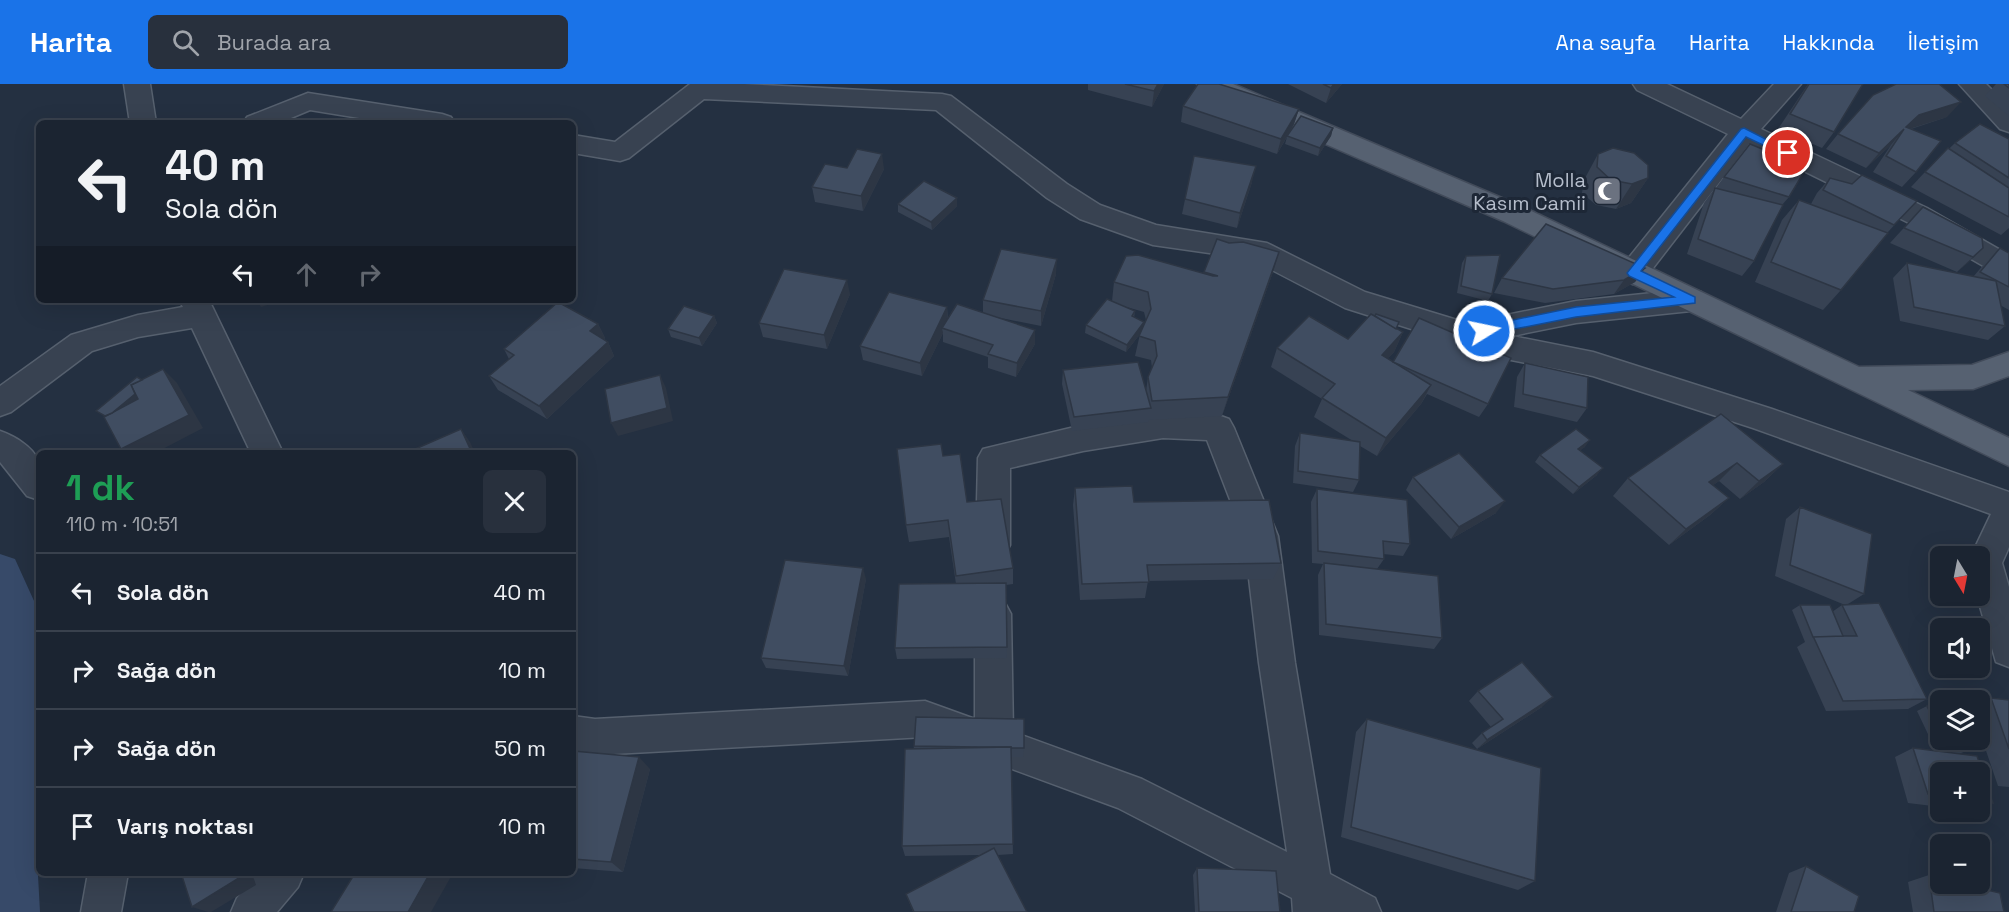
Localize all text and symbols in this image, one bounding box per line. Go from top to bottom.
search box [148,15,568,69]
text: Harita [30,24,112,60]
icon: search [169,26,202,59]
text: Burada ara [217,28,331,56]
text: Ana sayfa [1556,29,1656,56]
text: Harita [1689,29,1750,56]
text: Hakkında [1783,29,1875,56]
text: İletişim [1908,29,1979,56]
pin [1762,127,1813,178]
icon: arrive [1771,136,1804,169]
text: 40 m [165,139,265,192]
icon: left [66,144,144,222]
place label: Molla Kasım Camii [1473,167,1586,216]
mosque icon: Molla Kasım Camii [1591,175,1623,207]
text: Sola dön [165,191,278,226]
icon: left [227,258,260,291]
icon: ahead [290,258,323,291]
icon: right [353,258,386,291]
position arrow [1452,299,1516,363]
text: 1 dk [66,465,135,511]
button: close [483,470,546,533]
text: 110 m · 10:51 [66,511,178,537]
north arrow [1930,546,1990,606]
map controls [1930,546,1990,894]
icon: left [66,576,99,609]
text: Sola dön [117,578,209,606]
text: 40 m [494,578,546,606]
button: sound [1930,618,1990,678]
icon: right [66,654,99,687]
text: Sağa dön [117,656,216,684]
text: 10 m [498,656,546,684]
button: layers [1930,690,1990,750]
icon: right [66,732,99,765]
text: Sağa dön [117,734,216,762]
text: 50 m [494,734,546,762]
button: + [1930,762,1990,822]
icon: arrive [66,810,99,843]
text: Varış noktası [117,812,254,840]
text: 10 m [498,812,546,840]
button: − [1930,834,1990,894]

